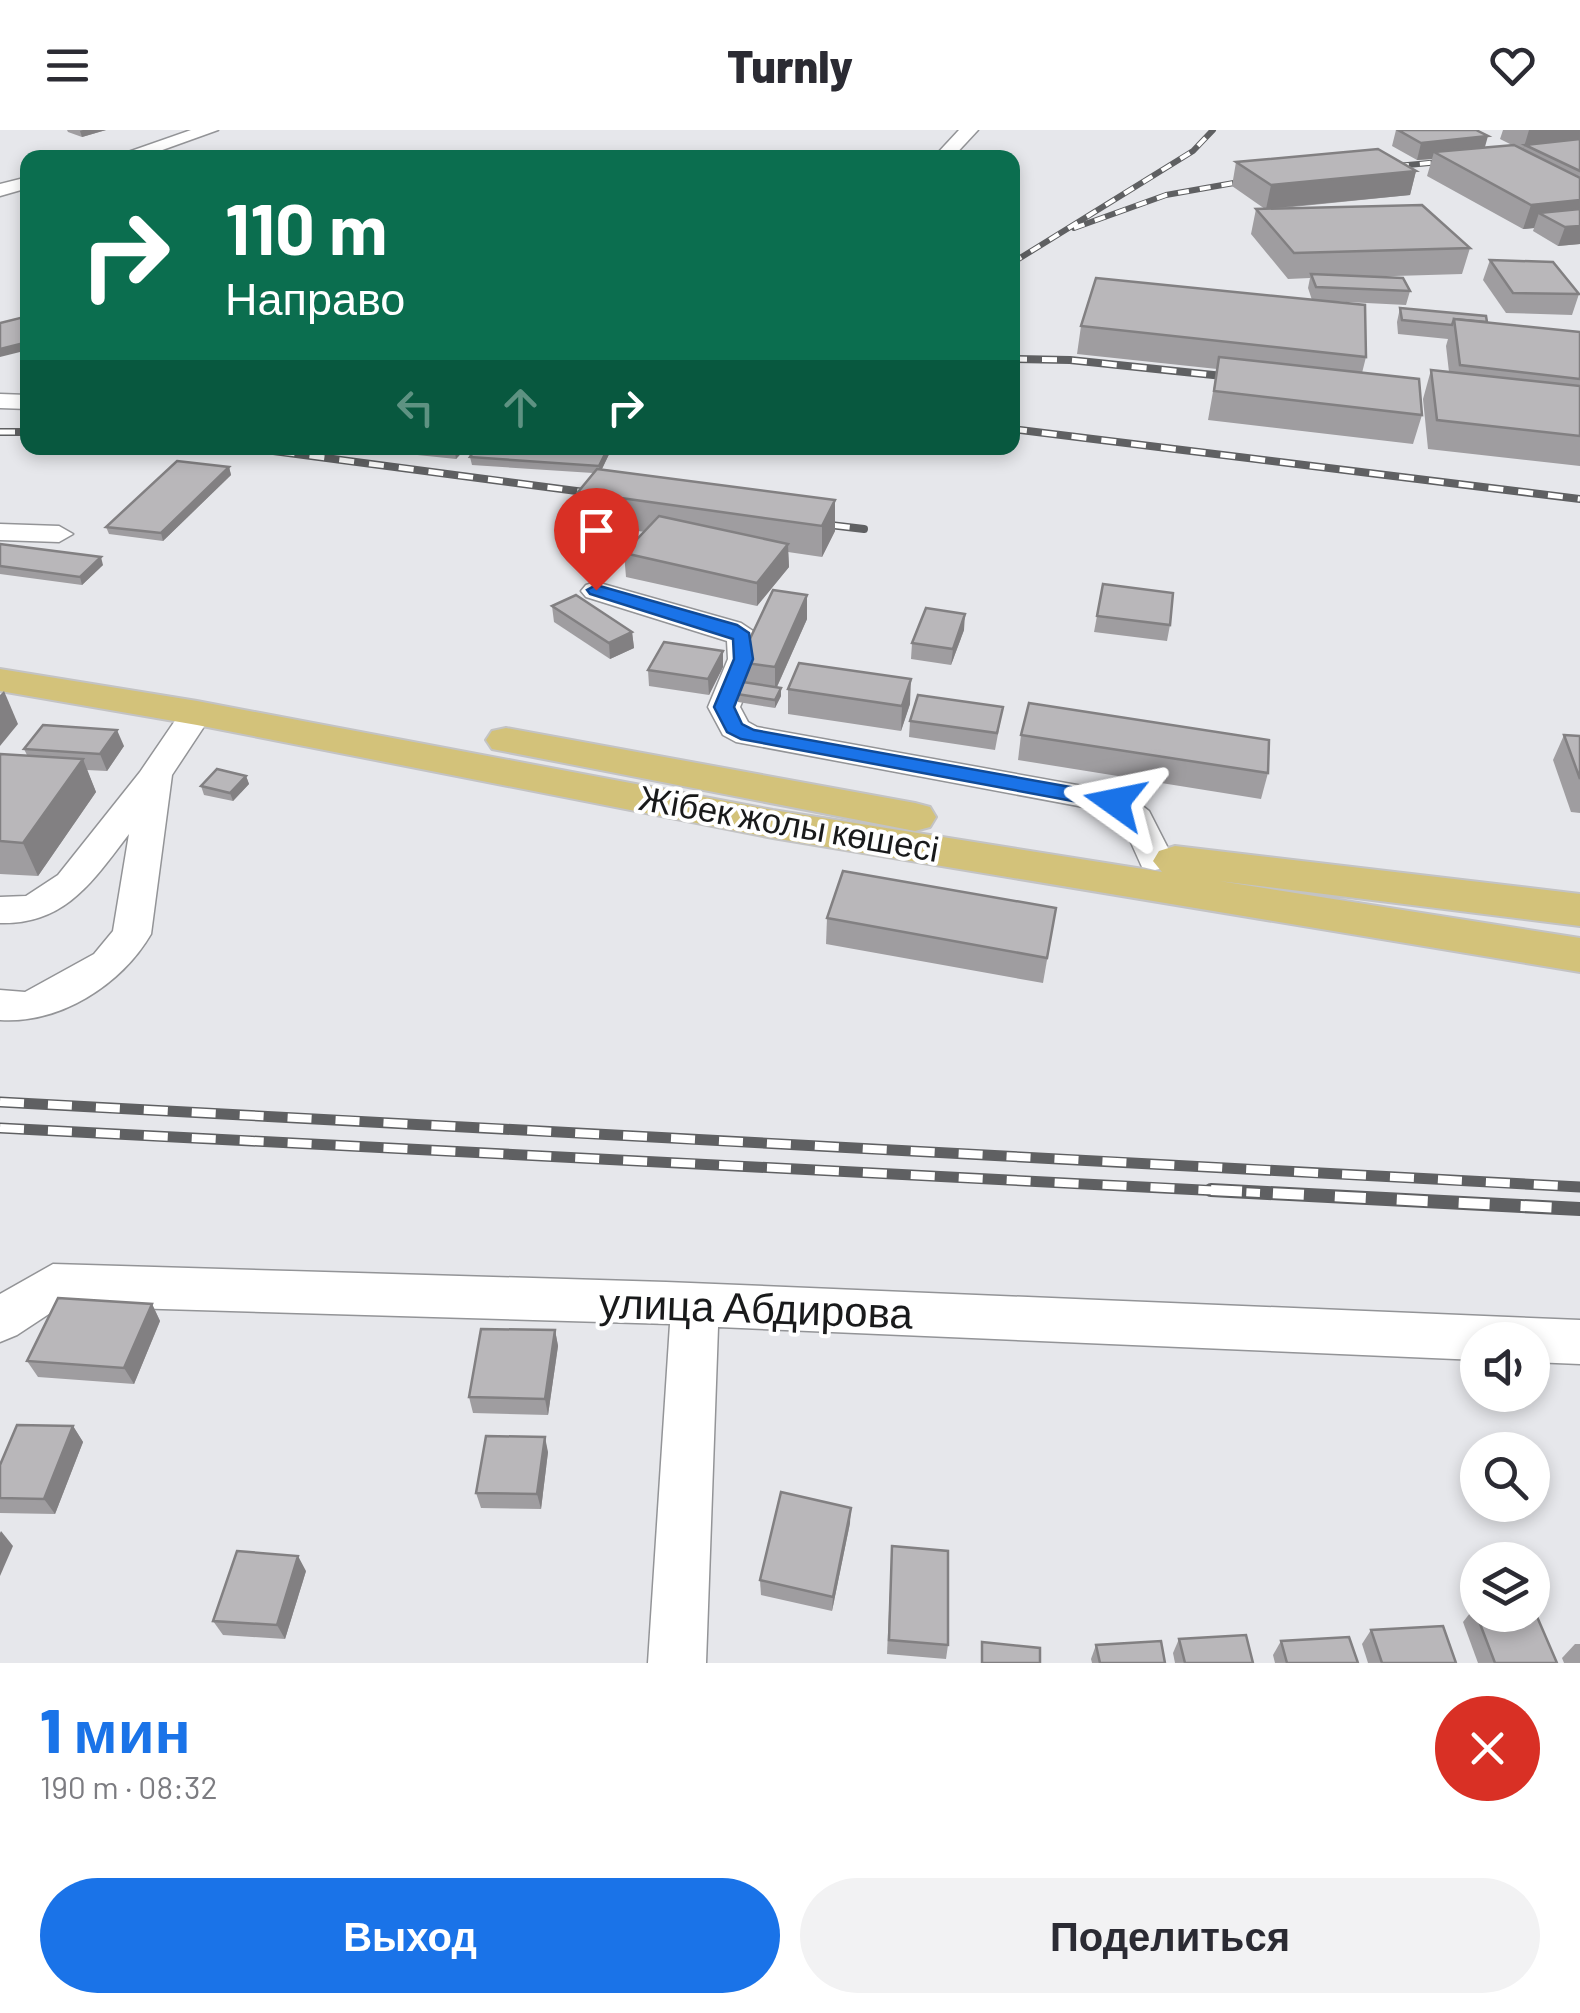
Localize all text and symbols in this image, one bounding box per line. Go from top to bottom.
icon: menu [40,38,95,93]
text: Turnly [727,38,853,92]
icon: heart [1485,38,1540,93]
text: 110 m [225,185,387,269]
icon: right [60,190,190,320]
text: Направо [225,270,405,324]
icon: left [388,380,443,435]
icon: ahead [493,380,548,435]
icon: right [598,380,653,435]
pin [554,488,639,591]
icon: arrive [569,503,624,558]
position arrow [1063,750,1167,854]
street label: Жібек жолы көшесі [636,775,943,869]
street label: улица Абдирова [598,1276,914,1337]
map controls [1460,1322,1550,1632]
button: sound [1460,1322,1550,1412]
button: search [1460,1432,1550,1522]
button: layers [1460,1542,1550,1632]
text: 1 мин [40,1693,191,1765]
button: close [1435,1696,1540,1801]
text: 190 m · 08:32 [40,1767,218,1805]
button: Выход [40,1878,780,1993]
button: Поделиться [800,1878,1540,1993]

